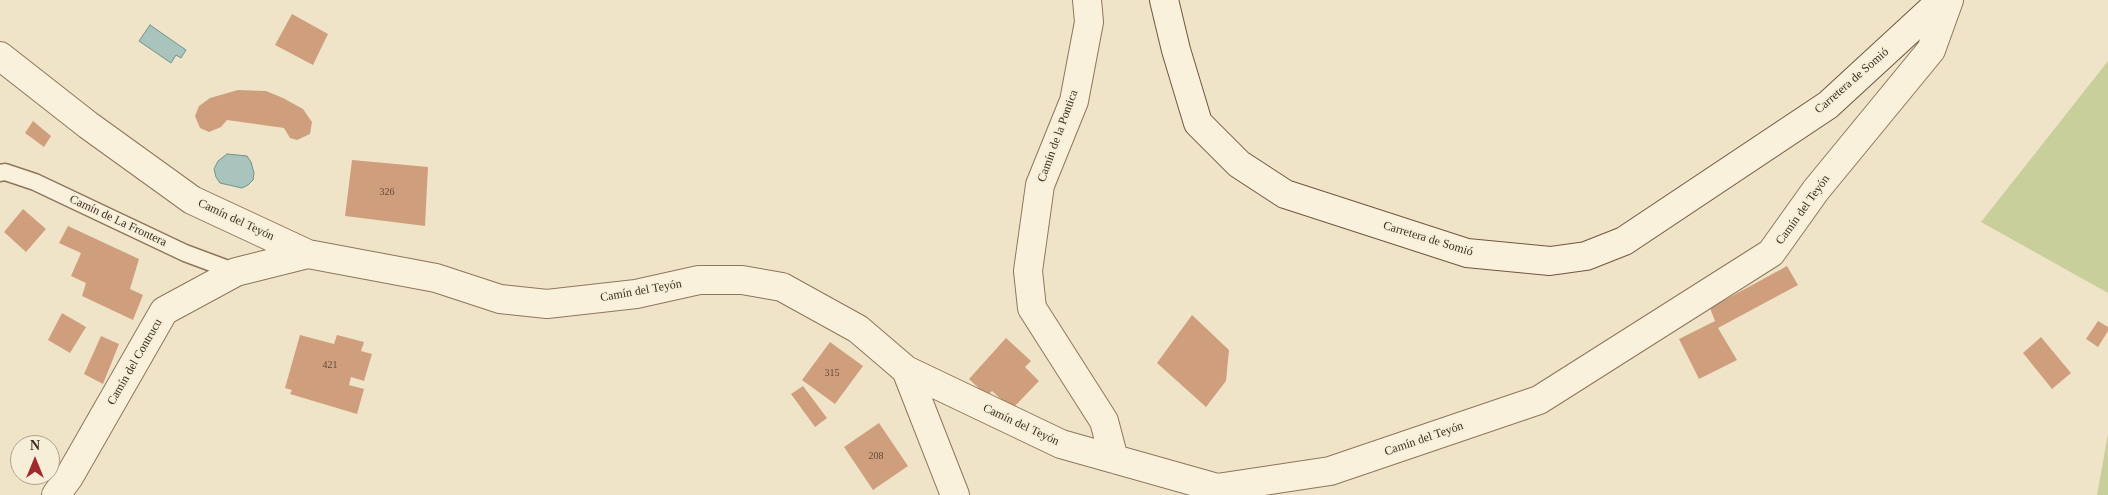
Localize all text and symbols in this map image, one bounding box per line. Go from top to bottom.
street label: Carretera de Somió [1812,45,1892,117]
street label: Camín de la Pontica [1035,88,1081,184]
street label: Camín del Teyón [1773,172,1833,248]
house number: 326 [380,186,394,198]
street label: Camín de La Frontera [67,192,169,250]
street label: Camín del Teyón [196,196,276,244]
street label: Carretera de Somió [1381,218,1475,260]
street label: Camín del Teyón [599,277,683,305]
street label: Camín del Contrucu [104,316,166,408]
house number: 421 [322,359,338,371]
house number: 315 [824,367,840,379]
street label: Camín del Teyón [981,401,1061,449]
street label: Camín del Teyón [1383,419,1465,459]
north arrow [10,435,60,485]
text: N [30,438,40,453]
house number: 208 [868,450,884,462]

